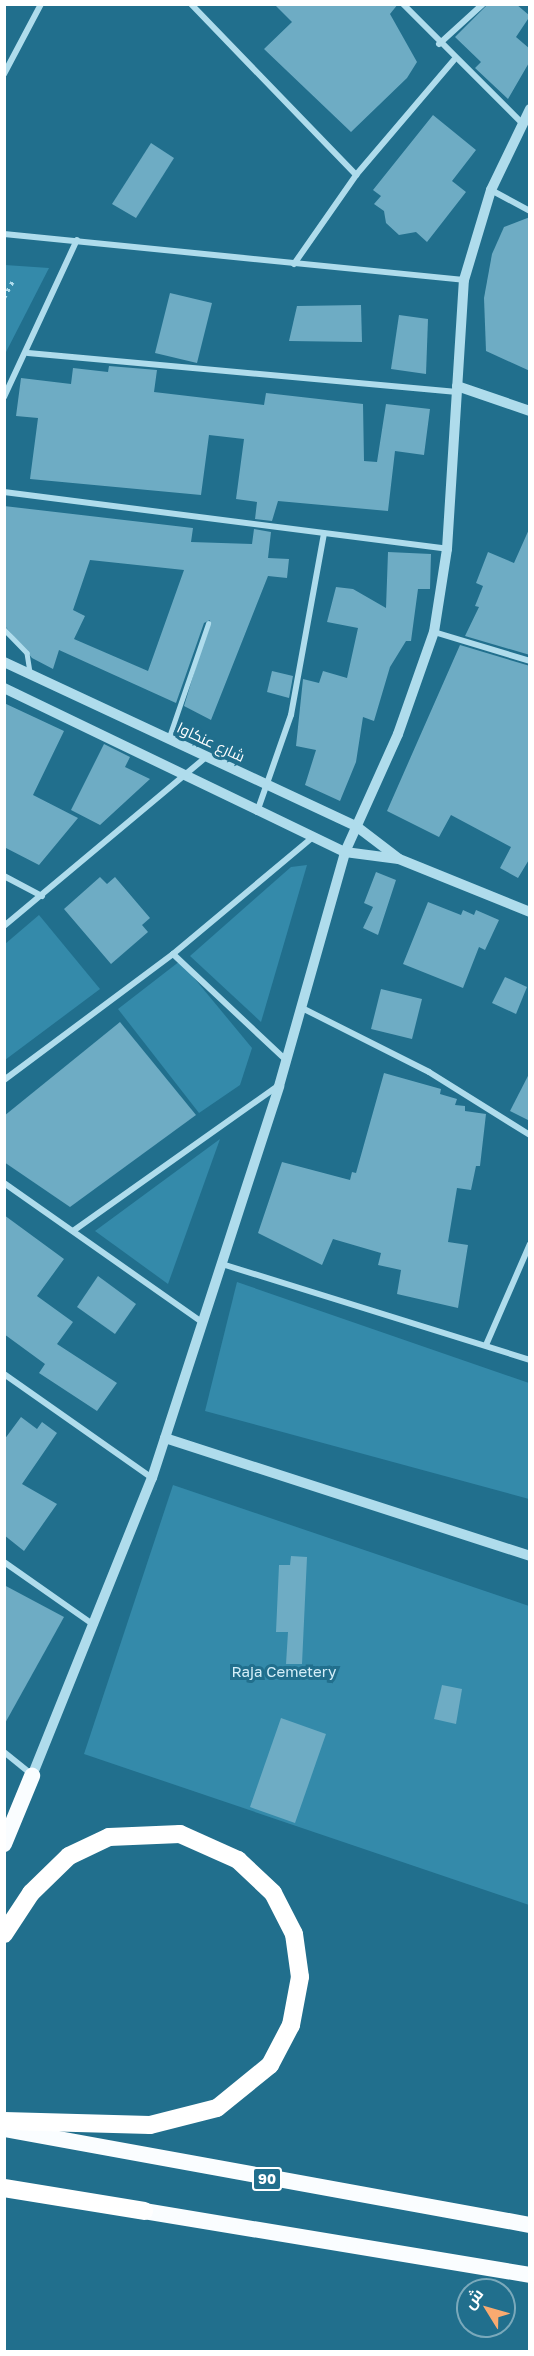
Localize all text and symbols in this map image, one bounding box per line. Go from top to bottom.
street label: شارع عنكاوا [174,719,248,765]
park label: Raja Cemetery [231,1663,337,1681]
road number: 90 [252,2168,282,2190]
north arrow [456,2278,516,2338]
text: ش [459,2284,487,2313]

